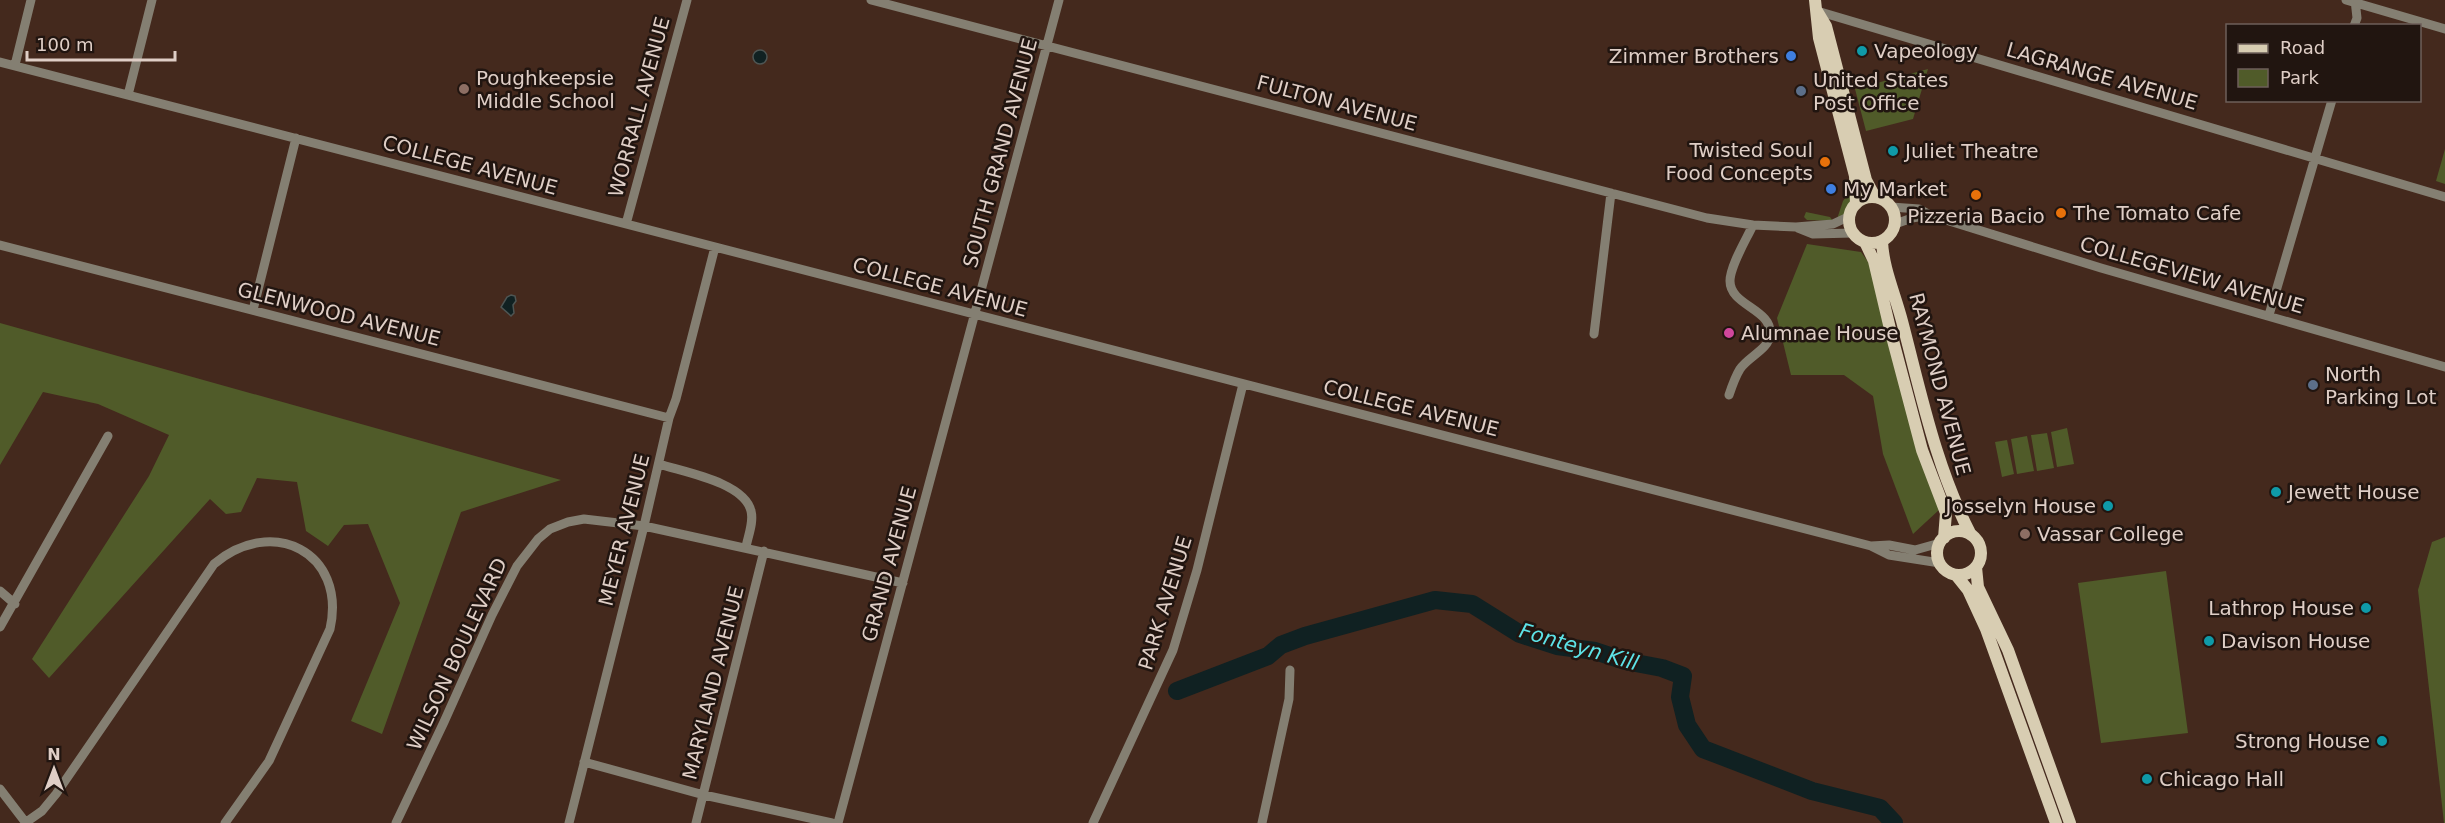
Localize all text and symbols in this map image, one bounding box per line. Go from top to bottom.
street label: WORRALL AVENUE [603,14,675,200]
scale bar [27,24,176,62]
legend [2226,24,2421,102]
text: 100 m [36,34,94,55]
street label: SOUTH GRAND AVENUE [958,36,1042,270]
street label: LAGRANGE AVENUE [2004,37,2200,115]
text: Road [2280,37,2325,58]
place label: Vapeology [1874,39,1978,63]
place label: Zimmer Brothers [1609,44,1779,68]
marker: Vapeology [1855,44,1869,58]
marker: Zimmer Brothers [1784,49,1798,63]
place label: Poughkeepsie Middle School [476,66,615,113]
text: Park [2280,67,2319,88]
place label: United States Post Office [1813,68,1948,115]
street label: FULTON AVENUE [1254,70,1420,136]
marker: Poughkeepsie Middle School [457,82,471,96]
marker: United States Post Office [1794,84,1808,98]
street label: COLLEGE AVENUE [380,130,560,200]
place label: Twisted Soul Food Concepts [1666,138,1813,185]
place label: Juliet Theatre [1903,139,2039,163]
marker: Juliet Theatre [1886,144,1900,158]
marker: Twisted Soul Food Concepts [1818,155,1832,169]
place label: My Market [1843,177,1947,201]
marker: My Market [1824,182,1838,196]
marker: Pizzeria Bacio [1969,188,1983,202]
place label: The Tomato Cafe [2072,201,2241,225]
place label: Pizzeria Bacio [1907,204,2045,228]
marker: The Tomato Cafe [2054,206,2068,220]
street label: COLLEGEVIEW AVENUE [2077,231,2307,319]
street label: COLLEGE AVENUE [850,252,1030,322]
street label: GLENWOOD AVENUE [235,277,443,351]
street label: RAYMOND AVENUE [1904,290,1976,478]
place label: Alumnae House [1741,321,1899,345]
marker: Alumnae House [1722,326,1736,340]
place label: North Parking Lot [2325,362,2437,409]
street label: COLLEGE AVENUE [1321,375,1501,441]
marker: North Parking Lot [2306,378,2320,392]
street label: MEYER AVENUE [593,451,655,609]
place label: Jewett House [2286,480,2420,504]
street label: GRAND AVENUE [857,484,921,644]
marker: Jewett House [2269,485,2283,499]
place label: Josselyn House [1944,494,2096,518]
marker: Josselyn House [2101,499,2115,513]
place label: Vassar College [2037,522,2184,546]
marker: Vassar College [2018,527,2032,541]
street label: PARK AVENUE [1133,533,1197,673]
street label: WILSON BOULEVARD [402,554,512,754]
street label: MARYLAND AVENUE [677,584,749,782]
place label: Lathrop House [2208,596,2354,620]
marker: Lathrop House [2359,601,2373,615]
water label: Fonteyn Kill [1517,619,1642,676]
place label: Davison House [2221,629,2370,653]
marker: Davison House [2202,634,2216,648]
place label: Strong House [2235,729,2370,753]
marker: Strong House [2375,734,2389,748]
north arrow [24,739,84,799]
text: N [47,745,61,764]
place label: Chicago Hall [2159,767,2284,791]
marker: Chicago Hall [2140,772,2154,786]

